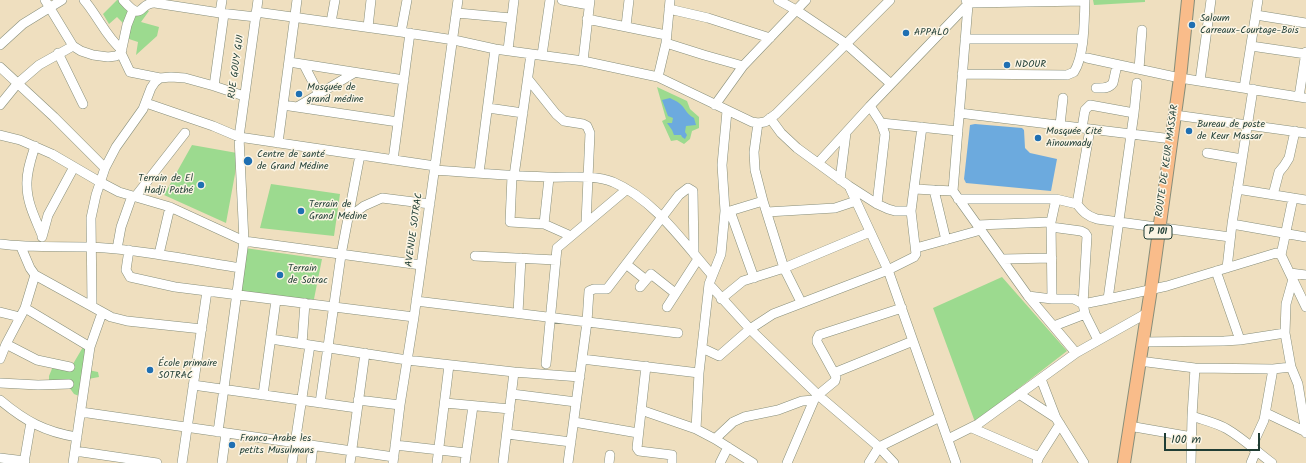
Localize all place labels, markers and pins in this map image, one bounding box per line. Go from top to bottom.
place label: Saloum Carreaux-Courtage-Bois [1200,13,1299,36]
marker: Saloum Carreaux-Courtage-Bois [1187,20,1197,30]
place label: APPALO [914,27,949,39]
marker: APPALO [901,28,911,38]
place label: NDOUR [1015,59,1046,71]
marker: NDOUR [1002,60,1012,70]
place label: Mosquée de grand médine [307,82,364,106]
marker: Mosquée de grand médine [294,89,304,99]
place label: Bureau de poste de Keur Massar [1197,119,1265,142]
place label: Mosquée Cité Aïnoumady [1046,126,1102,150]
marker: Bureau de poste de Keur Massar [1184,126,1194,136]
marker: Mosquée Cité Aïnoumady [1033,133,1043,143]
place label: Centre de santé de Grand Médine [257,149,328,172]
marker: Centre de santé de Grand Médine [242,155,254,167]
place label: Terrain de El Hadji Pathé [138,173,193,196]
marker: Terrain de El Hadji Pathé [196,180,206,190]
place label: Terrain de Grand Médine [309,199,367,222]
marker: Terrain de Grand Médine [296,206,306,216]
place label: Terrain de Sotrac [288,263,328,286]
marker: Terrain de Sotrac [275,270,285,280]
place label: École primaire SOTRAC [158,358,217,382]
marker: École primaire SOTRAC [145,365,155,375]
place label: Franco-Arabe les petits Musulmans [240,433,314,456]
marker: Franco-Arabe les petits Musulmans [227,440,237,450]

